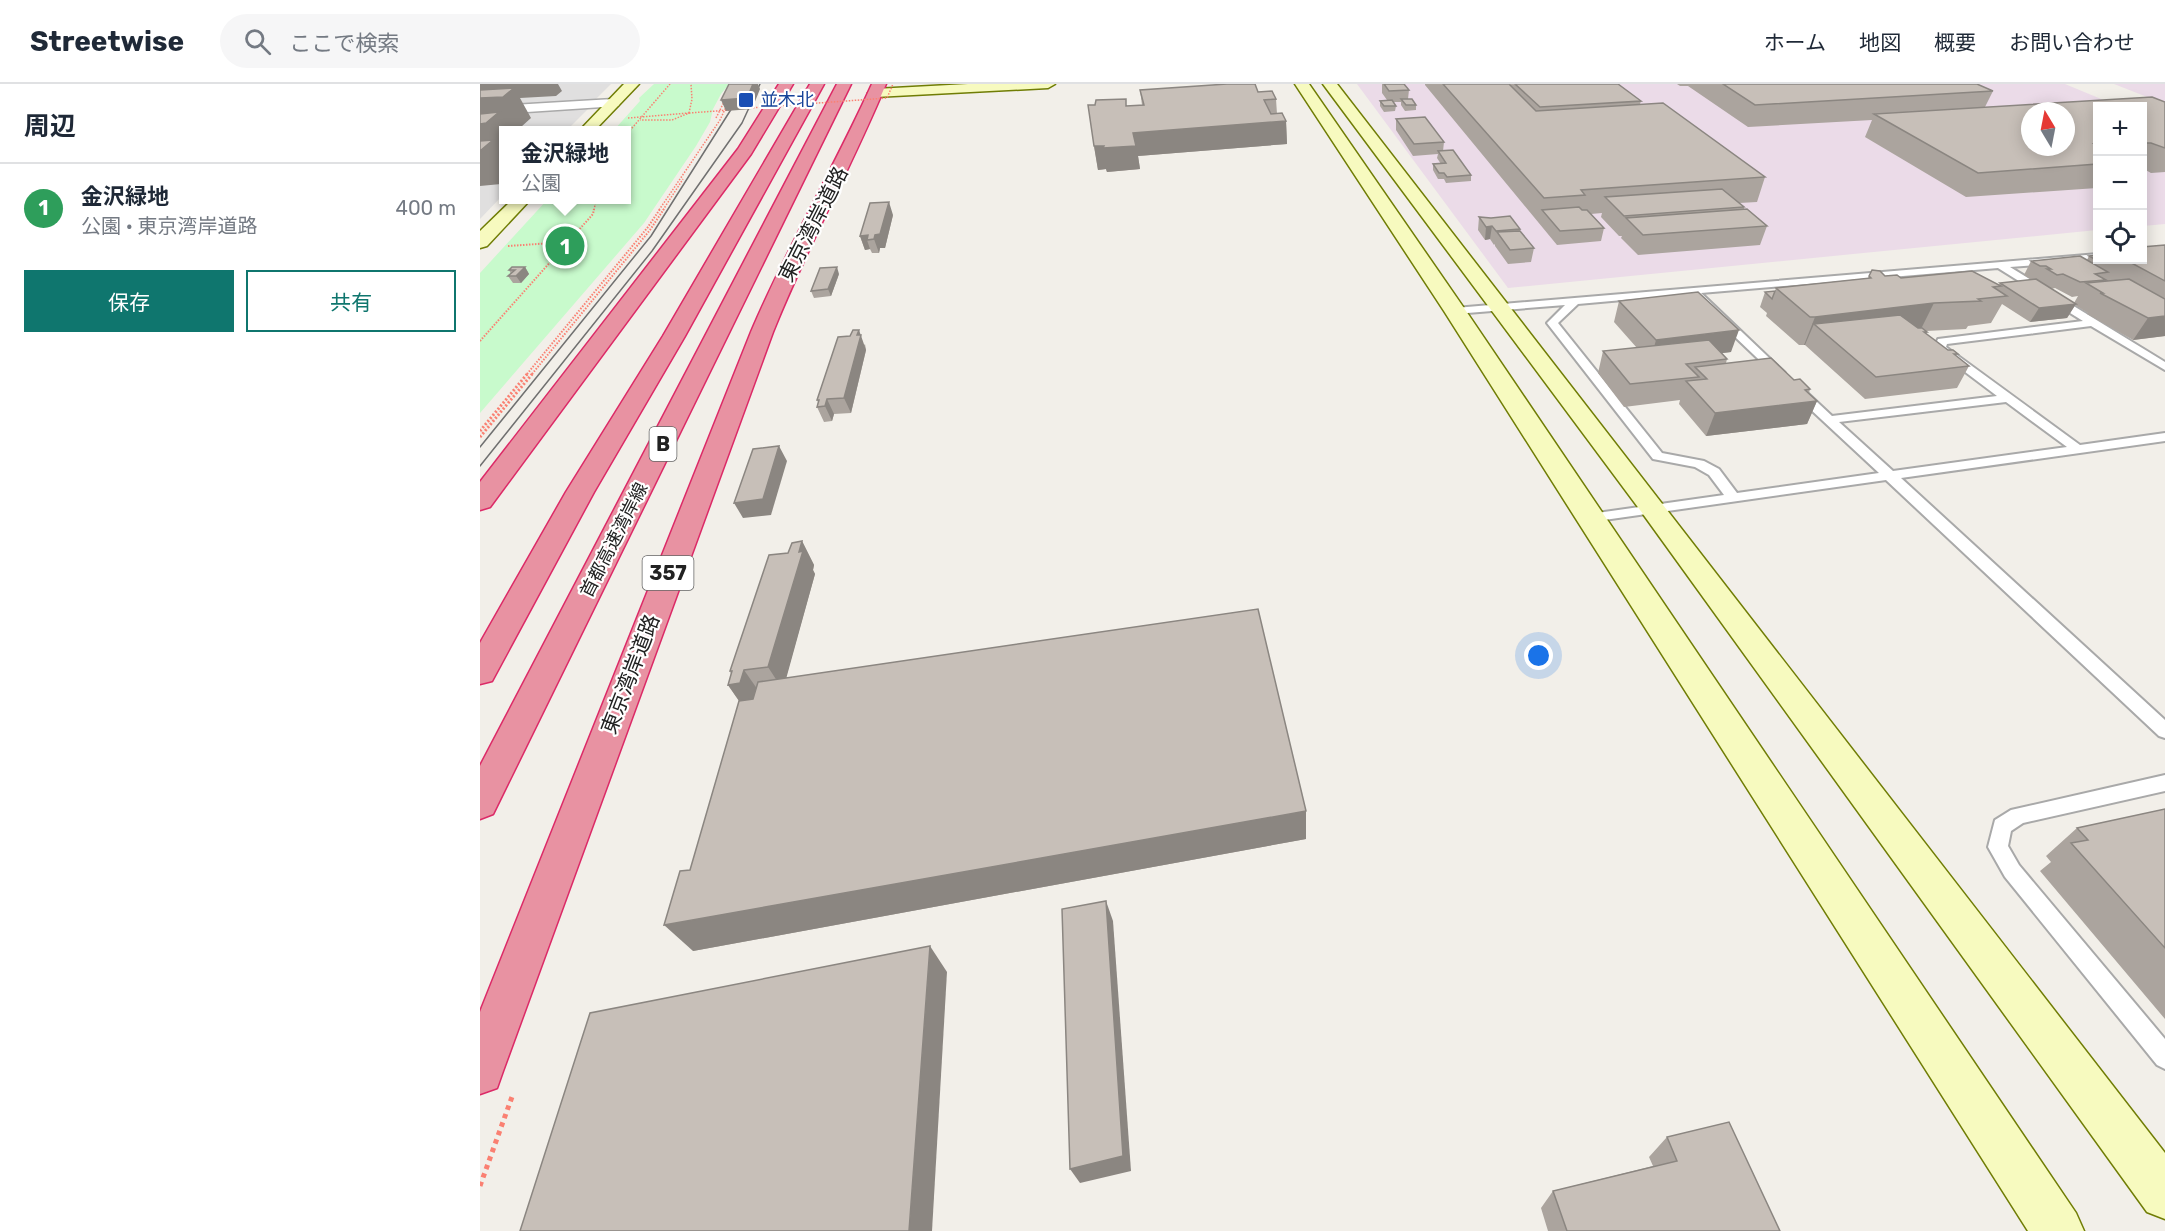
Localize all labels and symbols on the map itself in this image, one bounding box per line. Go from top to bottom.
place label: 並木北 [760,89,814,111]
marker: 並木北 [737,91,755,109]
north arrow [2021,102,2075,156]
street label: 東京湾岸道路 [773,162,853,286]
pin: 1 [546,224,584,268]
road number: B [650,427,676,461]
street label: 首都高速湾岸線 [576,479,652,601]
road number: 357 [642,556,693,590]
street label: 東京湾岸道路 [596,611,664,737]
your location [1524,641,1553,670]

